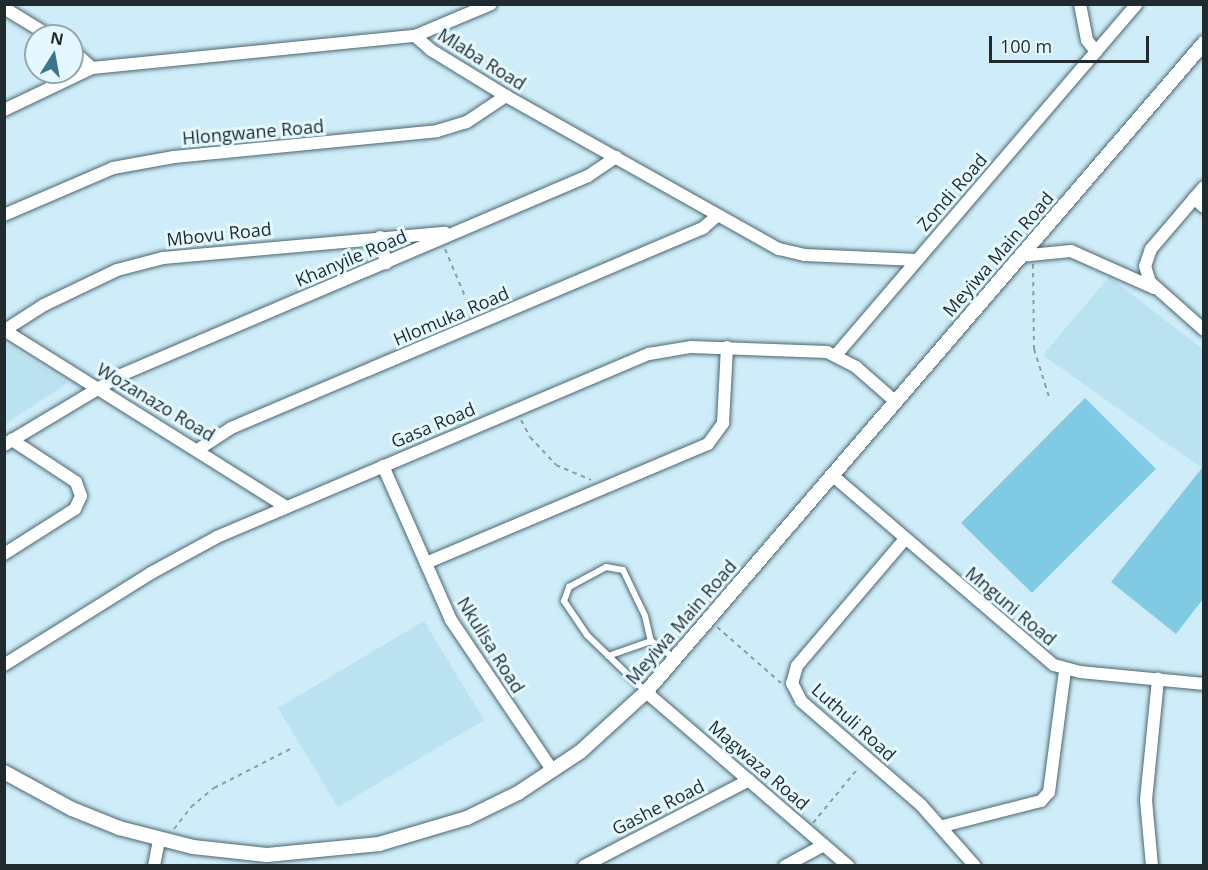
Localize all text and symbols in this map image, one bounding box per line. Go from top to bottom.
north arrow [24,24,84,84]
street label: Mlaba Road [434,24,530,94]
scale bar [992,24,1152,62]
text: N [49,26,66,50]
text: 100 m [1000,34,1052,58]
street label: Hlongwane Road [181,115,325,149]
street label: Zondi Road [913,149,991,235]
street label: Meyiwa Main Road [938,187,1058,321]
street label: Mbovu Road [165,218,273,250]
street label: Khanyile Road [292,225,410,291]
street label: Hlomuka Road [390,282,512,350]
street label: Wozanazo Road [93,358,219,446]
street label: Gasa Road [388,398,478,452]
street label: Meyiwa Main Road [621,555,741,689]
street label: Mnguni Road [961,562,1061,650]
street label: Nkulisa Road [453,593,529,697]
street label: Luthuli Road [808,679,900,765]
street label: Magwaza Road [704,716,814,814]
street label: Gashe Road [608,775,708,839]

